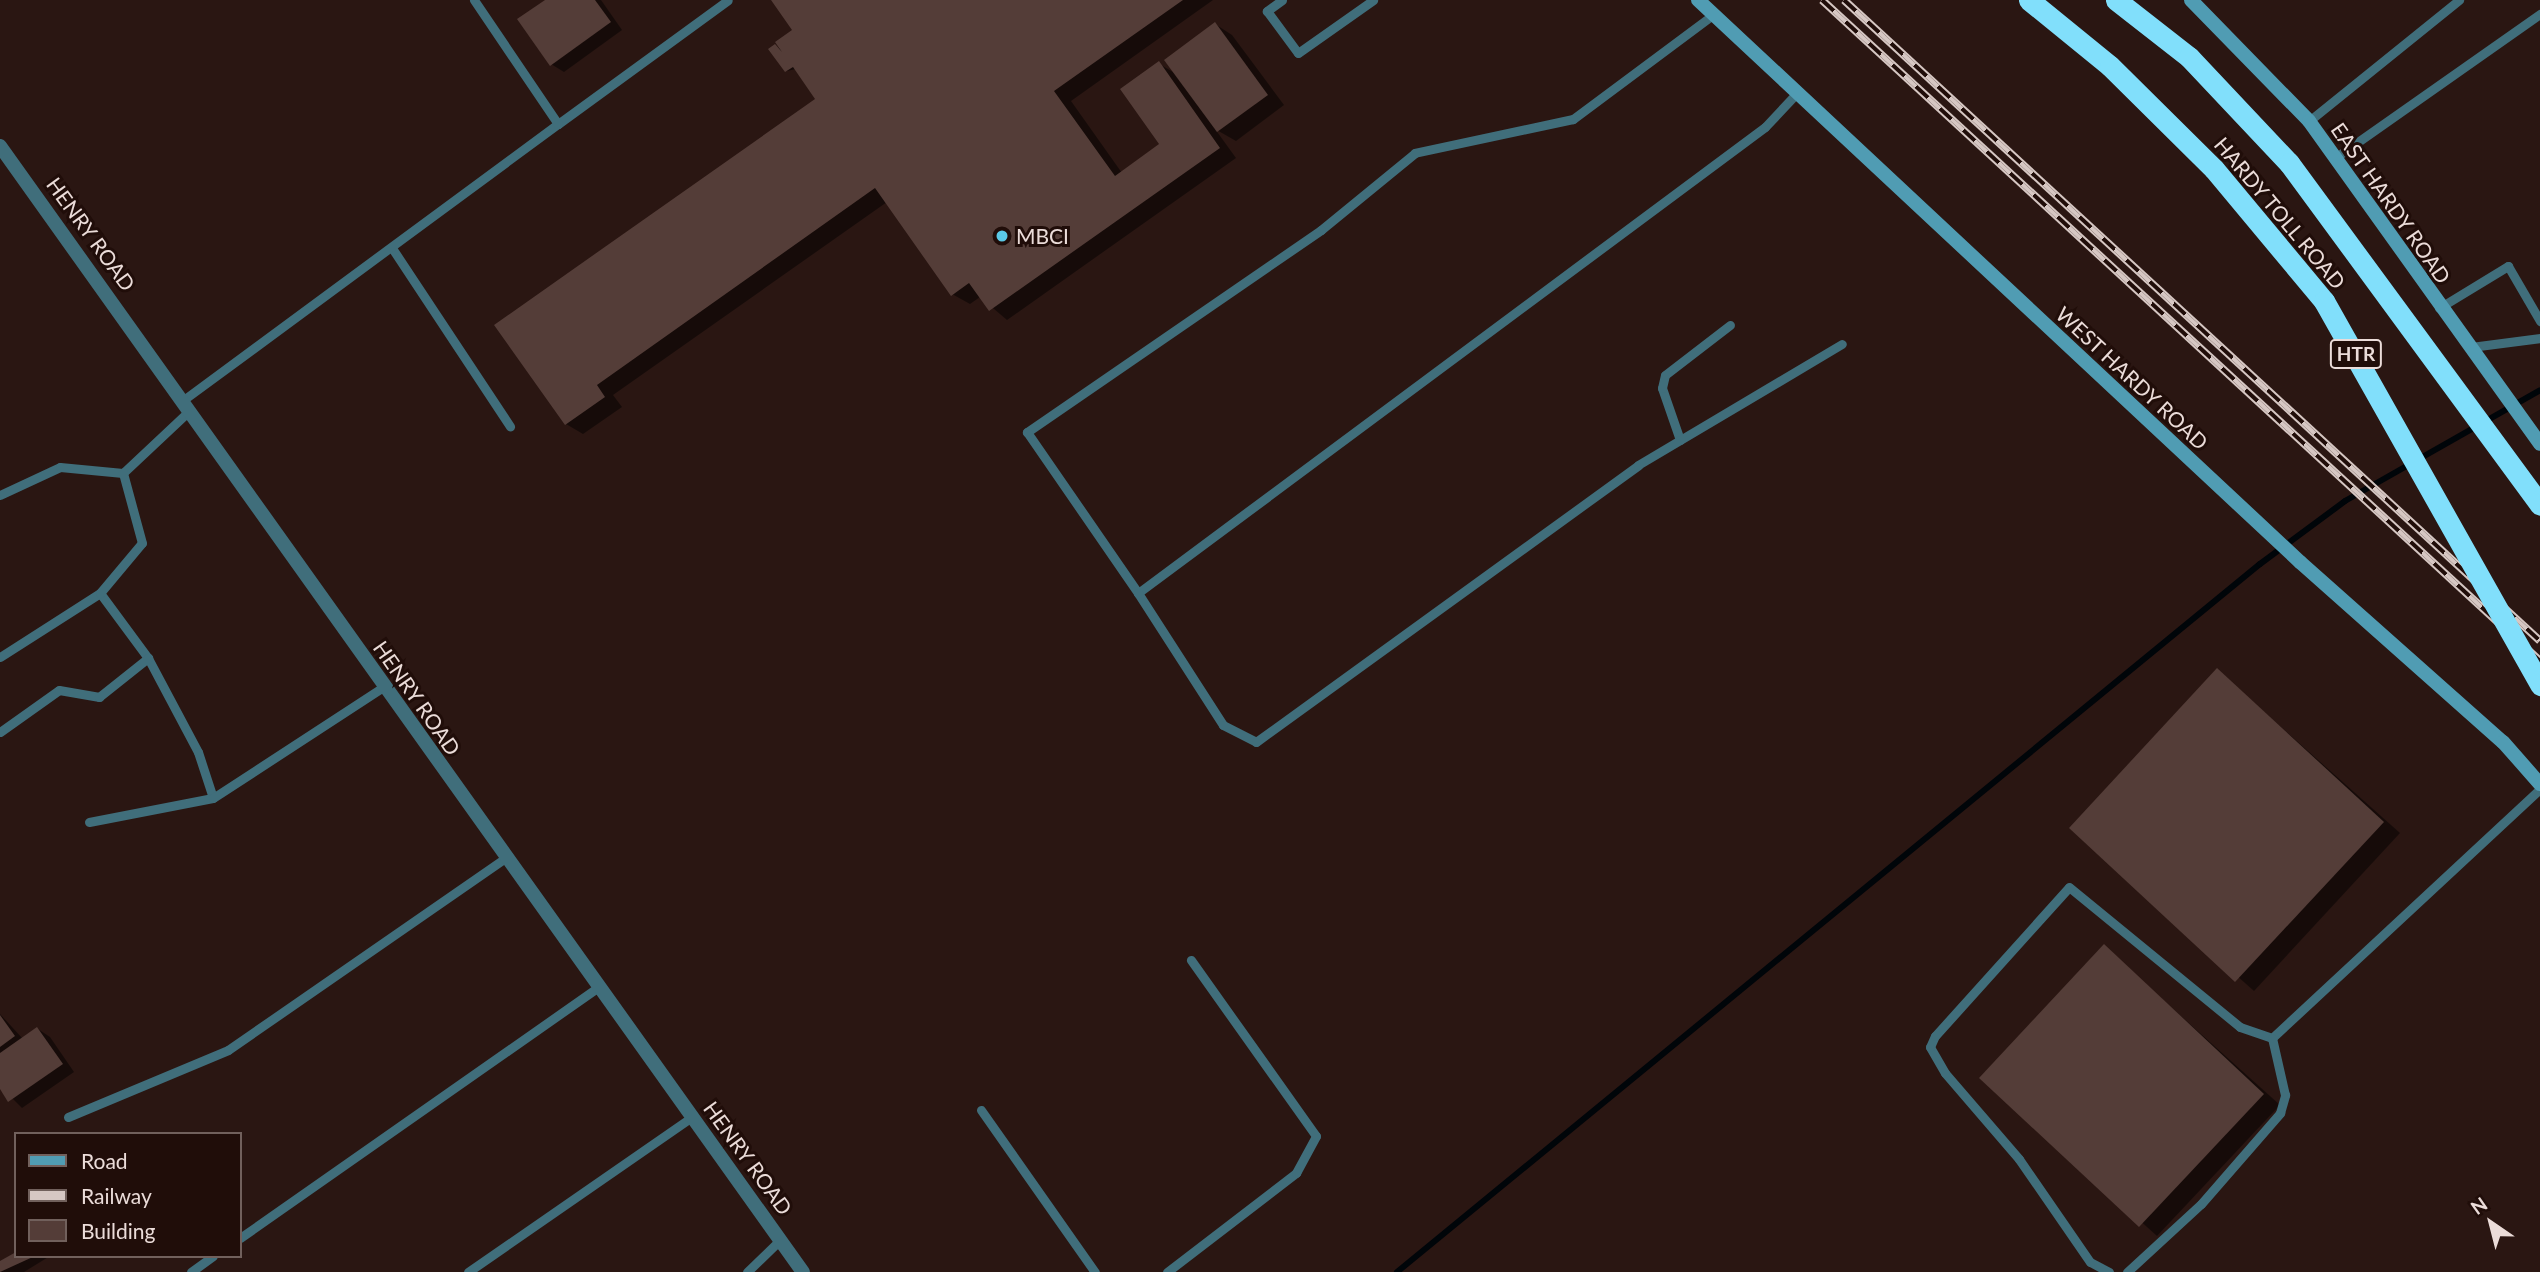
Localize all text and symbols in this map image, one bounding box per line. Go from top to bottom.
street label: EAST HARDY ROAD [2326,117,2456,289]
street label: HARDY TOLL ROAD [2209,131,2351,295]
street label: HENRY ROAD [41,172,141,296]
place label: MBCI [1016,223,1069,249]
marker: MBCI [994,228,1010,244]
street label: WEST HARDY ROAD [2050,301,2214,455]
road number: HTR [2330,338,2382,370]
street label: HENRY ROAD [368,636,466,760]
street label: HENRY ROAD [698,1096,798,1220]
legend [14,1132,242,1258]
text: Road [81,1148,128,1173]
text: Railway [81,1183,152,1208]
north arrow [2456,1188,2526,1258]
text: N [2466,1192,2491,1219]
text: Building [81,1218,156,1243]

